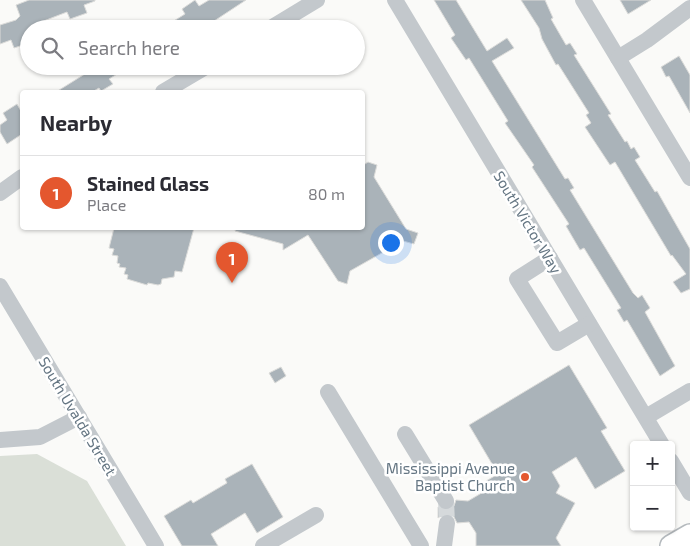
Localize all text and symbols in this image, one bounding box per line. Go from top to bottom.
search box [20,20,365,75]
icon: search [38,34,66,62]
text: Search here [78,36,180,59]
text: Nearby [40,110,112,135]
street label: South Victor Way [490,167,566,277]
text: Stained Glass [87,172,209,195]
text: 1 [53,184,59,203]
text: 80 m [308,184,345,203]
text: Place [87,195,126,214]
your location [378,230,404,256]
pin: 1 [216,242,248,283]
street label: South Uvalda Street [35,353,121,479]
map controls [630,441,675,531]
button: + [630,441,675,486]
place label: Mississippi Avenue Baptist Church [386,459,515,494]
marker: Mississippi Avenue Baptist Church [519,471,531,483]
button: − [630,486,675,531]

